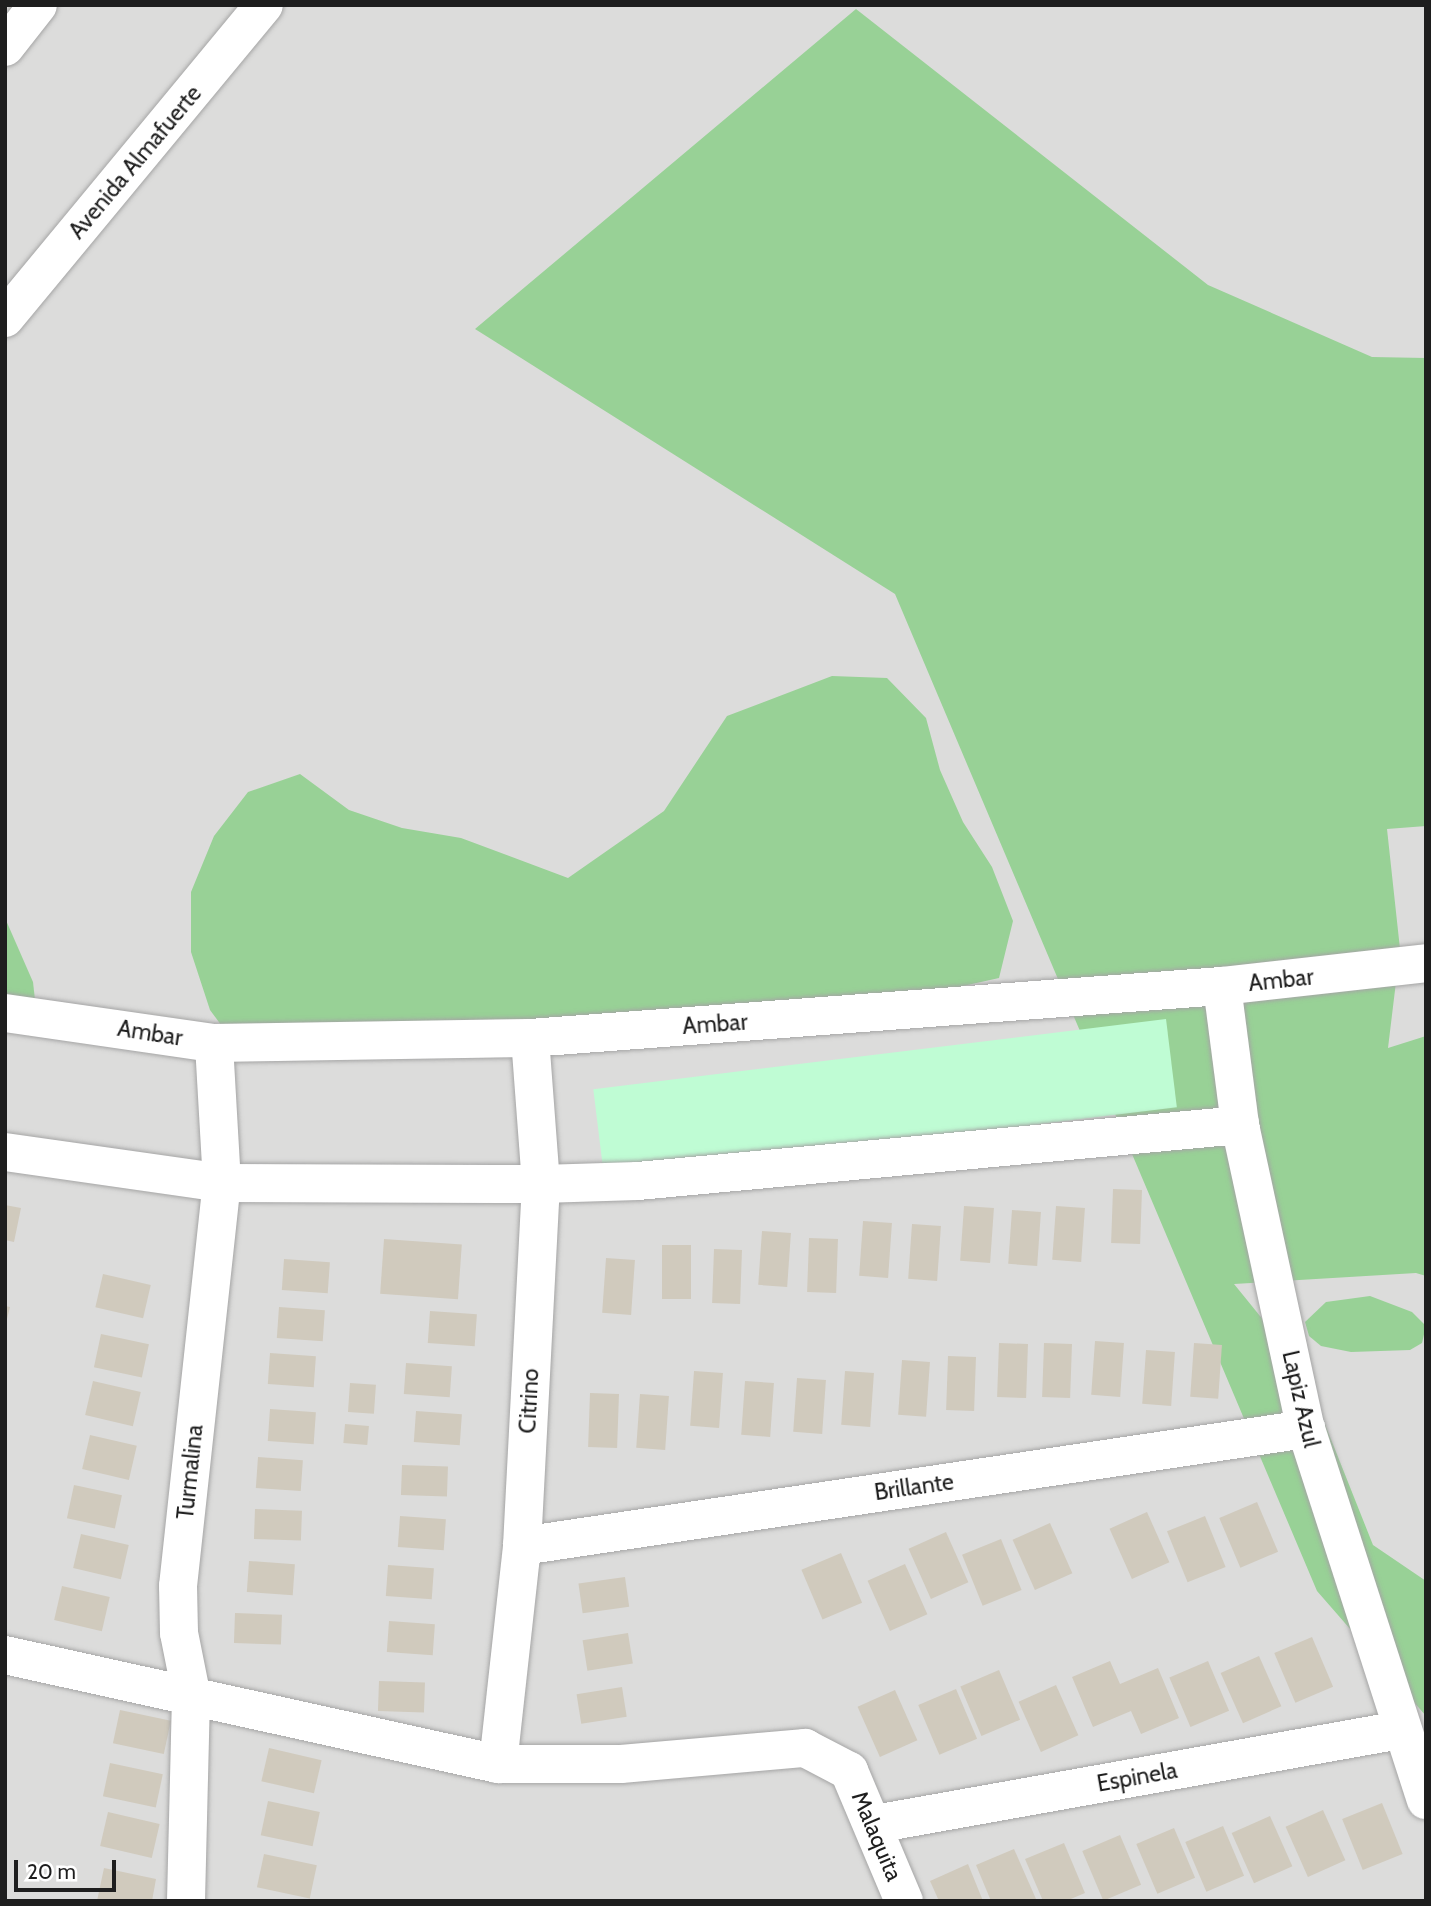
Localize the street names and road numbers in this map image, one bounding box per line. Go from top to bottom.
street label: Avenida Almafuerte [63,80,207,244]
street label: Ambar [1247,963,1315,997]
street label: Ambar [681,1008,749,1040]
street label: Ambar [116,1014,184,1052]
street label: Lapiz Azul [1276,1348,1326,1450]
street label: Citrino [514,1368,544,1434]
street label: Turmalina [171,1423,209,1521]
street label: Brillante [873,1468,955,1506]
street label: Espinela [1095,1756,1179,1798]
street label: Malaquita [846,1787,908,1885]

